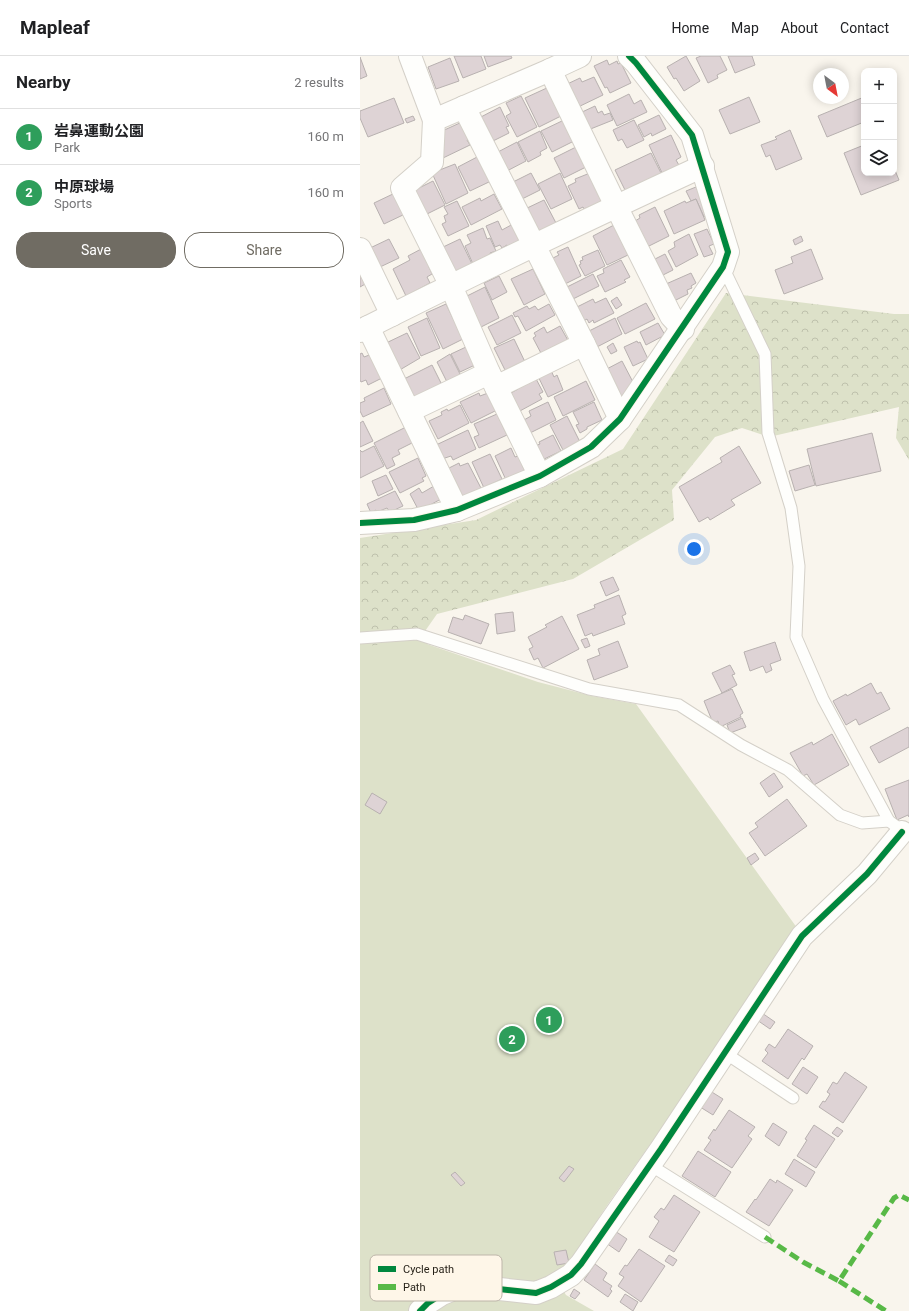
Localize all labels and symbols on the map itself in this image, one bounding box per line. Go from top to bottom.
north arrow [813,68,849,104]
your location [684,539,704,559]
pin: 1 [536,1005,562,1035]
pin: 2 [499,1024,525,1054]
legend [370,1255,502,1301]
text: Cycle path [403,1263,454,1276]
text: Path [403,1281,426,1294]

